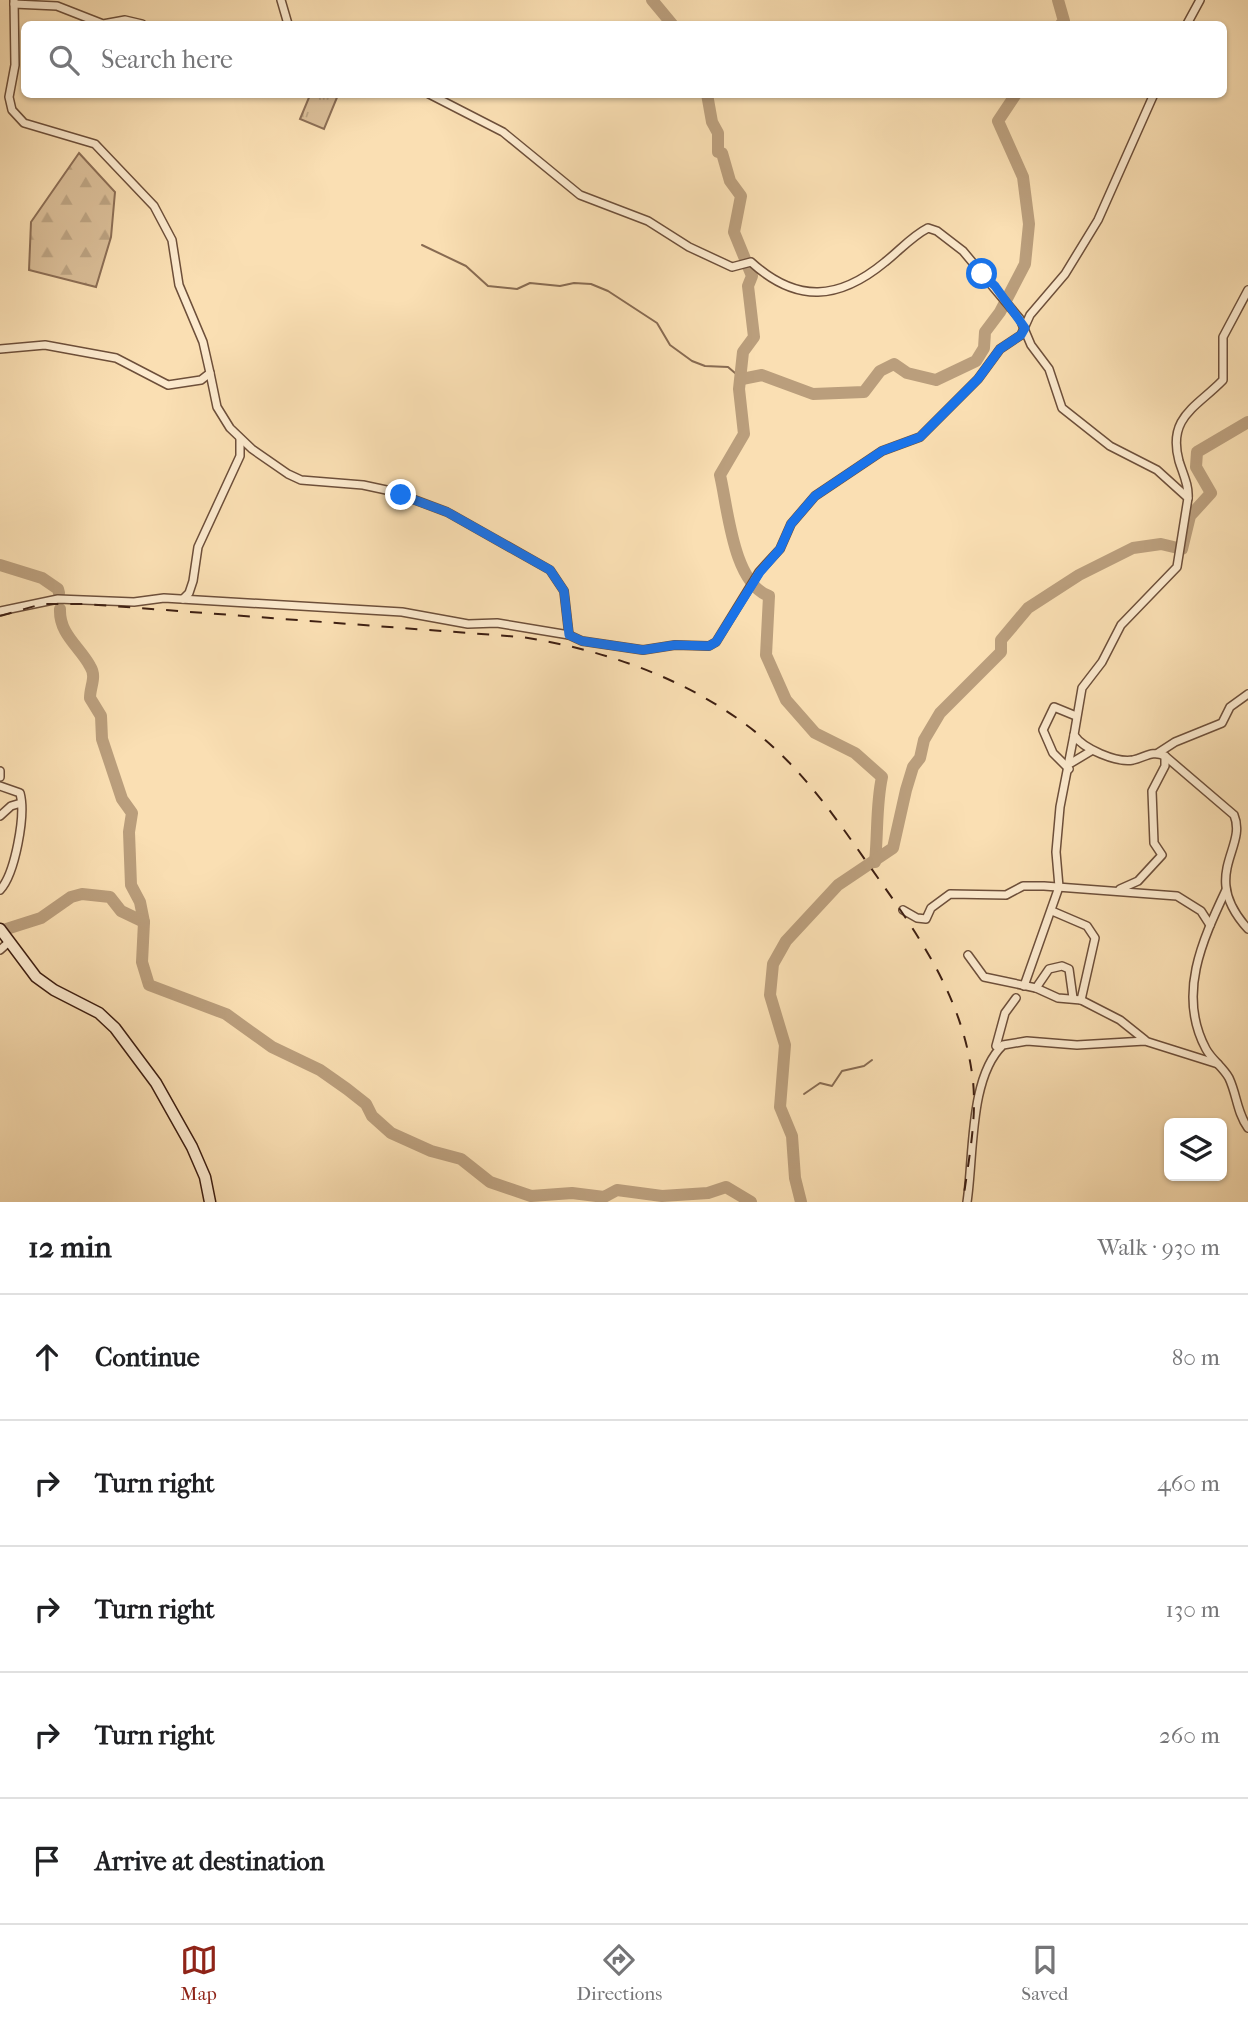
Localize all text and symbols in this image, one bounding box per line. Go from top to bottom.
search box [21,21,1227,98]
icon: search [45,41,83,79]
text: Search here [101,44,233,75]
route start [966,258,997,289]
route end [385,479,416,510]
map controls [1164,1118,1227,1181]
button: layers [1164,1118,1227,1181]
text: 12 min [28,1230,112,1265]
text: Walk · 930 m [1097,1234,1220,1261]
icon: ahead [28,1338,66,1376]
text: Continue [95,1342,200,1373]
text: 80 m [1172,1344,1220,1371]
icon: right [28,1464,66,1502]
text: Turn right [95,1468,215,1499]
text: 460 m [1157,1470,1220,1497]
icon: right [28,1590,66,1628]
text: Turn right [95,1594,215,1625]
text: 130 m [1166,1596,1220,1623]
icon: right [28,1716,66,1754]
text: Turn right [95,1720,215,1751]
text: 260 m [1159,1722,1220,1749]
icon: arrive [28,1842,66,1880]
text: Arrive at destination [95,1846,325,1877]
tab: Map [180,1941,218,2005]
tab: Directions [577,1941,662,2005]
tab: Saved [1021,1941,1068,2005]

